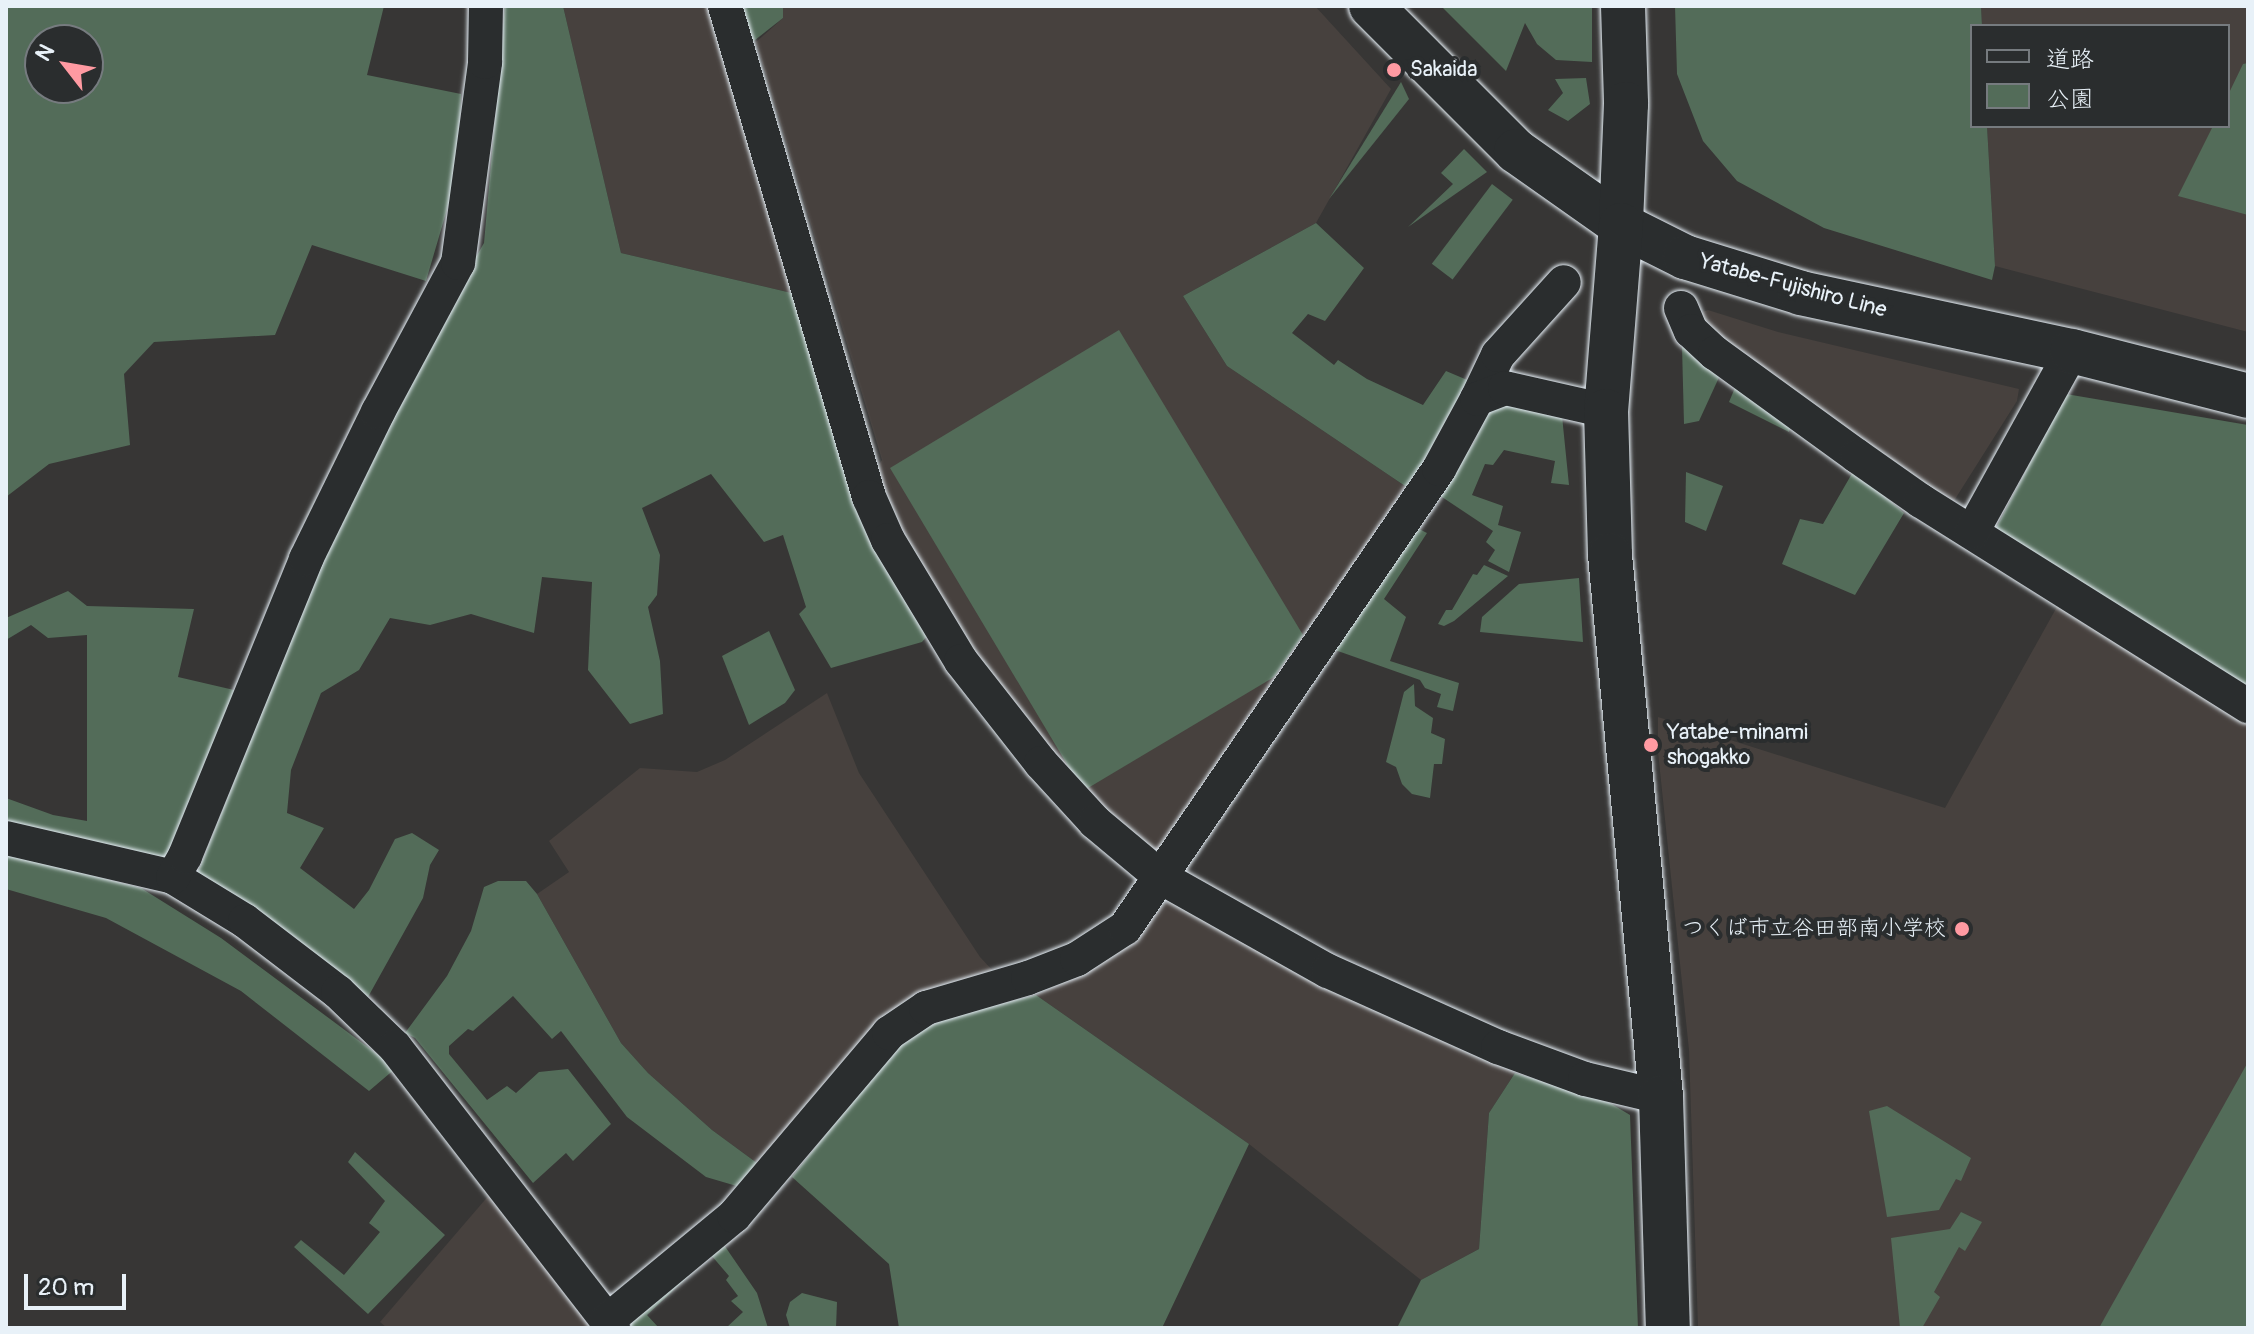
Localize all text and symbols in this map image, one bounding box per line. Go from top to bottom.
north arrow [24,24,104,104]
legend [1970,24,2230,128]
text: N [29,39,61,66]
text: 道路 [2046,45,2094,74]
place label: Sakaida [1410,57,1477,83]
marker: Sakaida [1385,61,1403,79]
text: 公園 [2046,85,2094,114]
street label: Yatabe-Fujishiro Line [1697,248,1889,324]
place label: Yatabe-minami shogakko [1667,719,1808,770]
marker: Yatabe-minami shogakko [1642,736,1660,754]
place label: つくば市立谷田部南小学校 [1682,916,1946,942]
marker: つくば市立谷田部南小学校 [1953,920,1971,938]
scale bar [28,1258,130,1308]
text: 20 m [38,1273,94,1302]

